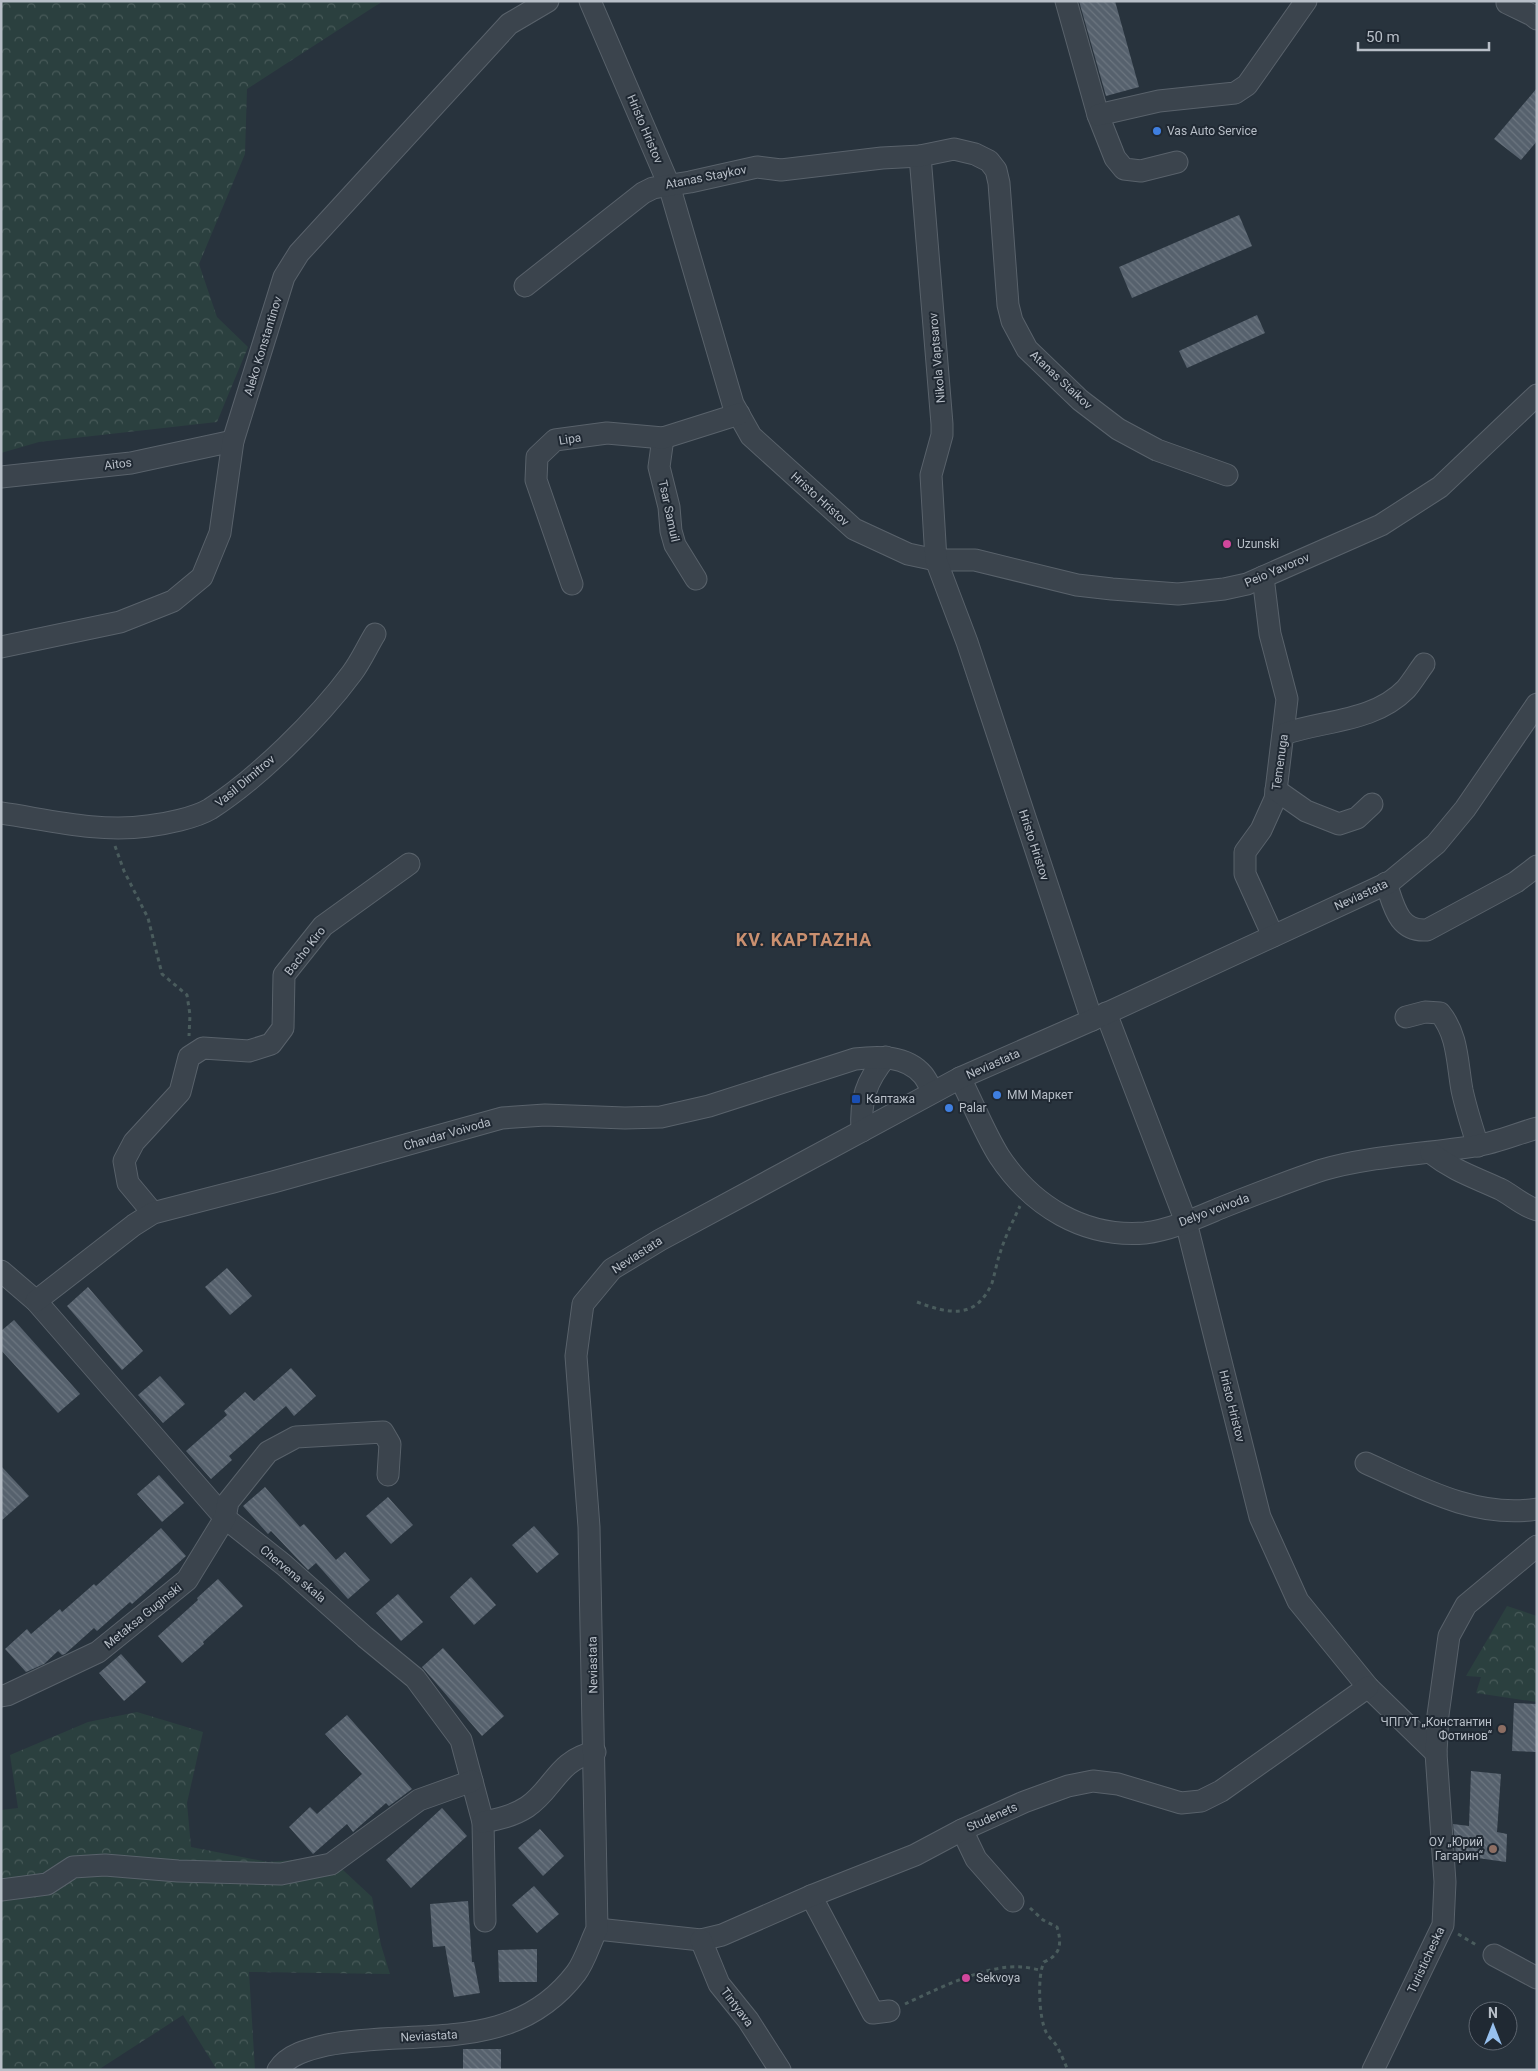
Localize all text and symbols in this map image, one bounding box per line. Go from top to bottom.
scale bar [1358,20,1489,52]
text: 50 m [1366,28,1400,46]
street label: Hristo Hristov [624,92,666,166]
place label: Vas Auto Service [1167,124,1257,138]
marker: Vas Auto Service [1151,125,1163,137]
street label: Atanas Staykov [664,162,748,192]
street label: Aleko Konstantinov [241,294,285,397]
street label: Nikola Vaptsarov [926,312,948,404]
street label: Atanas Staikov [1027,348,1095,412]
street label: Lipa [558,430,582,448]
street label: Aitos [103,455,133,473]
street label: Hristo Hristov [788,469,852,529]
street label: Tsar Samuil [656,479,682,543]
place label: Uzunski [1237,537,1279,551]
marker: Uzunski [1221,538,1233,550]
street label: Peio Yavorov [1243,550,1312,590]
street label: Temenuga [1269,733,1291,791]
street label: Vasil Dimitrov [212,752,278,810]
street label: Hristo Hristov [1016,808,1052,882]
street label: Neviastata [1332,877,1390,913]
street label: Bacho Kiro [282,924,328,978]
district label: KV. KAPTAZHA [736,929,872,950]
street label: Neviastata [964,1046,1022,1082]
place label: ММ Маркет [1007,1088,1073,1102]
marker: ММ Маркет [991,1089,1003,1101]
place label: Каптажа [866,1092,915,1106]
marker: Каптажа [850,1093,862,1105]
place label: Palar [959,1101,987,1115]
marker: Palar [943,1102,955,1114]
street label: Chavdar Voivoda [402,1115,492,1153]
street label: Delyo voivoda [1177,1191,1251,1229]
street label: Neviastata [609,1234,665,1276]
street label: Hristo Hristov [1216,1369,1248,1444]
street label: Chervena skala [257,1542,329,1606]
street label: Metaksa Guginski [102,1581,185,1651]
street label: Neviastata [586,1636,600,1694]
place label: ЧПГУТ „Константин Фотинов“ [1381,1715,1493,1743]
marker: ЧПГУТ „Константин Фотинов“ [1496,1723,1508,1735]
street label: Studenets [965,1800,1019,1834]
place label: ОУ „Юрий Гагарин“ [1429,1835,1484,1863]
marker: ОУ „Юрий Гагарин“ [1487,1843,1499,1855]
street label: Turisticheska [1405,1925,1447,1995]
place label: Sekvoya [976,1971,1020,1985]
marker: Sekvoya [960,1972,972,1984]
street label: Tintyava [718,1985,756,2029]
north arrow [1468,2001,1518,2051]
text: N [1488,2005,1498,2021]
street label: Neviastata [400,2028,458,2044]

